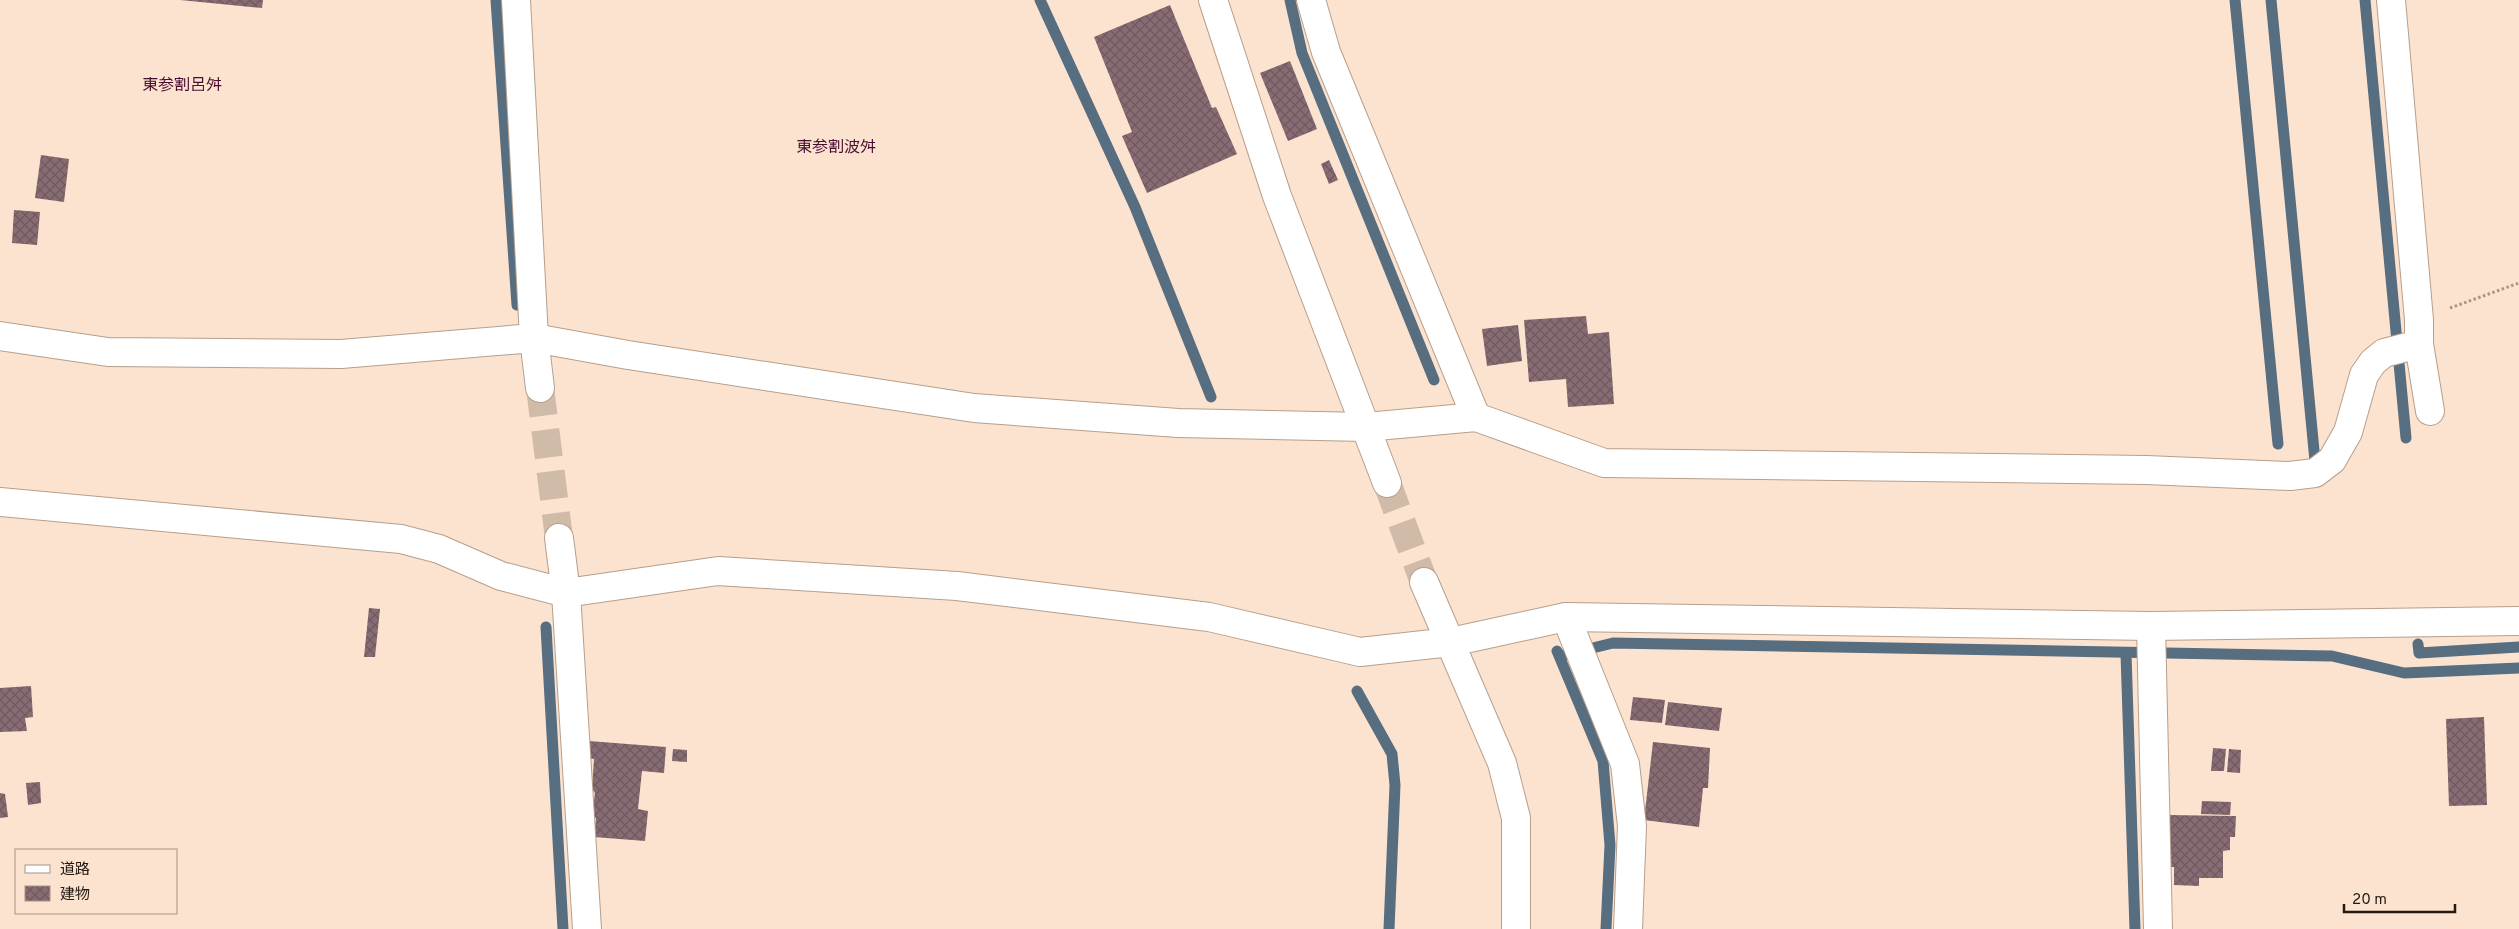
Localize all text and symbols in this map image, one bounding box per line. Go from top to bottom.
district label: 東参割呂舛 [142,76,222,96]
district label: 東参割波舛 [796,138,876,158]
legend [15,849,178,914]
text: 道路 [60,861,90,880]
scale bar [2344,882,2455,914]
text: 建物 [60,886,90,905]
text: 20 m [2352,891,2387,910]

